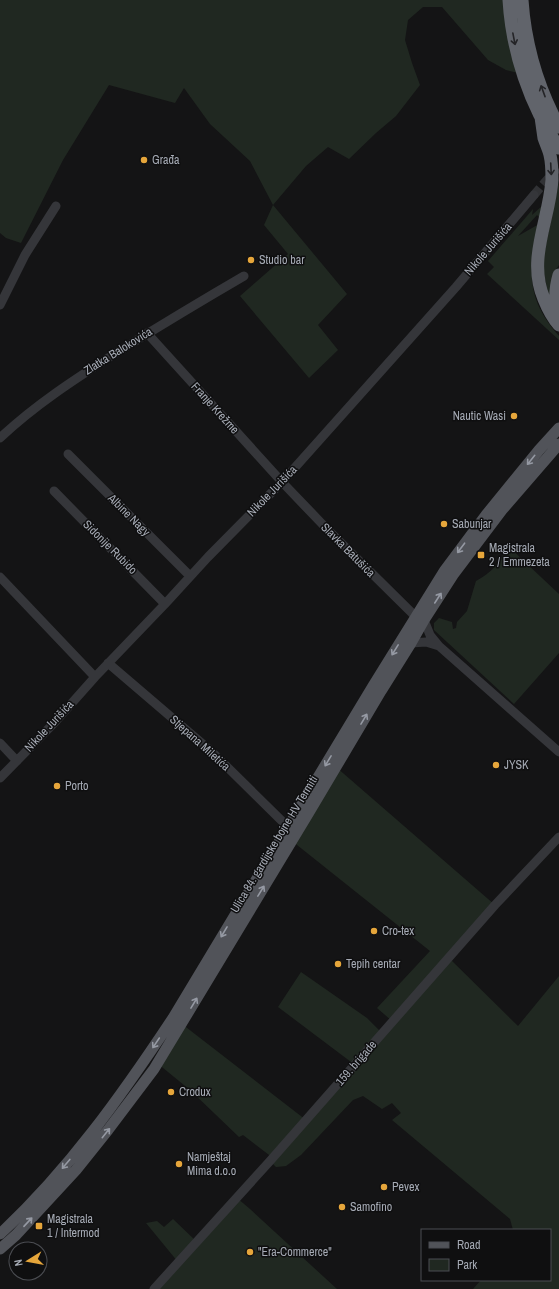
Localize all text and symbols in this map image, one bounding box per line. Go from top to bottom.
one-way arrow [511,32,519,45]
one-way arrow [538,86,546,98]
place label: Građa [152,152,180,168]
marker: Građa [139,155,149,165]
one-way arrow [548,162,555,175]
street label: Nikole Jurišića [461,219,516,279]
place label: Studio bar [259,252,305,268]
marker: Studio bar [246,255,256,265]
street label: Zlatka Balokovića [81,323,156,378]
street label: Franje Krežme [187,379,243,437]
place label: Nautic Wasi [453,408,506,424]
marker: Nautic Wasi [509,411,519,421]
one-way arrow [526,455,535,466]
street label: Nikole Jurišića [244,462,301,520]
street label: Albine Nagy [104,490,154,540]
street label: Sidonije Rubido [79,516,141,578]
place label: Sabunjar [452,516,492,532]
street label: Slavka Batušića [317,519,379,581]
marker: Sabunjar [439,519,449,529]
place label: Magistrala 2 / Emmezeta [489,540,550,570]
one-way arrow [457,543,466,554]
marker: Magistrala 2 / Emmezeta [476,550,486,560]
one-way arrow [434,593,442,604]
one-way arrow [391,644,399,655]
street label: Nikole Jurišića [21,696,77,755]
street label: Stjepana Miletića [166,712,234,775]
one-way arrow [360,713,368,725]
one-way arrow [323,755,331,767]
place label: JYSK [504,757,529,773]
marker: JYSK [491,760,501,770]
street label: Ulica 84. gardijske bojne HV Termiti [227,772,321,916]
place label: Porto [65,778,89,794]
marker: Porto [52,781,62,791]
one-way arrow [258,885,266,897]
place label: Cro-tex [382,923,414,939]
one-way arrow [220,926,228,938]
marker: Cro-tex [369,926,379,936]
place label: Tepih centar [346,956,401,972]
marker: Tepih centar [333,959,343,969]
one-way arrow [191,997,199,1009]
one-way arrow [152,1037,160,1049]
street label: 159. brigade [332,1037,380,1089]
place label: Crodux [179,1084,211,1100]
marker: Crodux [166,1087,176,1097]
one-way arrow [101,1128,110,1138]
place label: Namještaj Mima d.o.o [187,1149,236,1179]
one-way arrow [62,1159,71,1170]
marker: Namještaj Mima d.o.o [174,1159,184,1169]
place label: Pevex [392,1179,419,1195]
marker: Pevex [379,1182,389,1192]
place label: Samofino [350,1199,392,1215]
marker: Samofino [337,1202,347,1212]
place label: Magistrala 1 / Intermod [47,1211,100,1241]
one-way arrow [23,1217,33,1227]
marker: Magistrala 1 / Intermod [34,1221,44,1231]
legend [421,1229,551,1281]
text: Road [457,1237,481,1253]
north arrow [8,1241,48,1281]
place label: "Era-Commerce" [258,1244,332,1260]
marker: "Era-Commerce" [245,1247,255,1257]
text: Park [457,1257,477,1273]
text: N [11,1258,26,1267]

